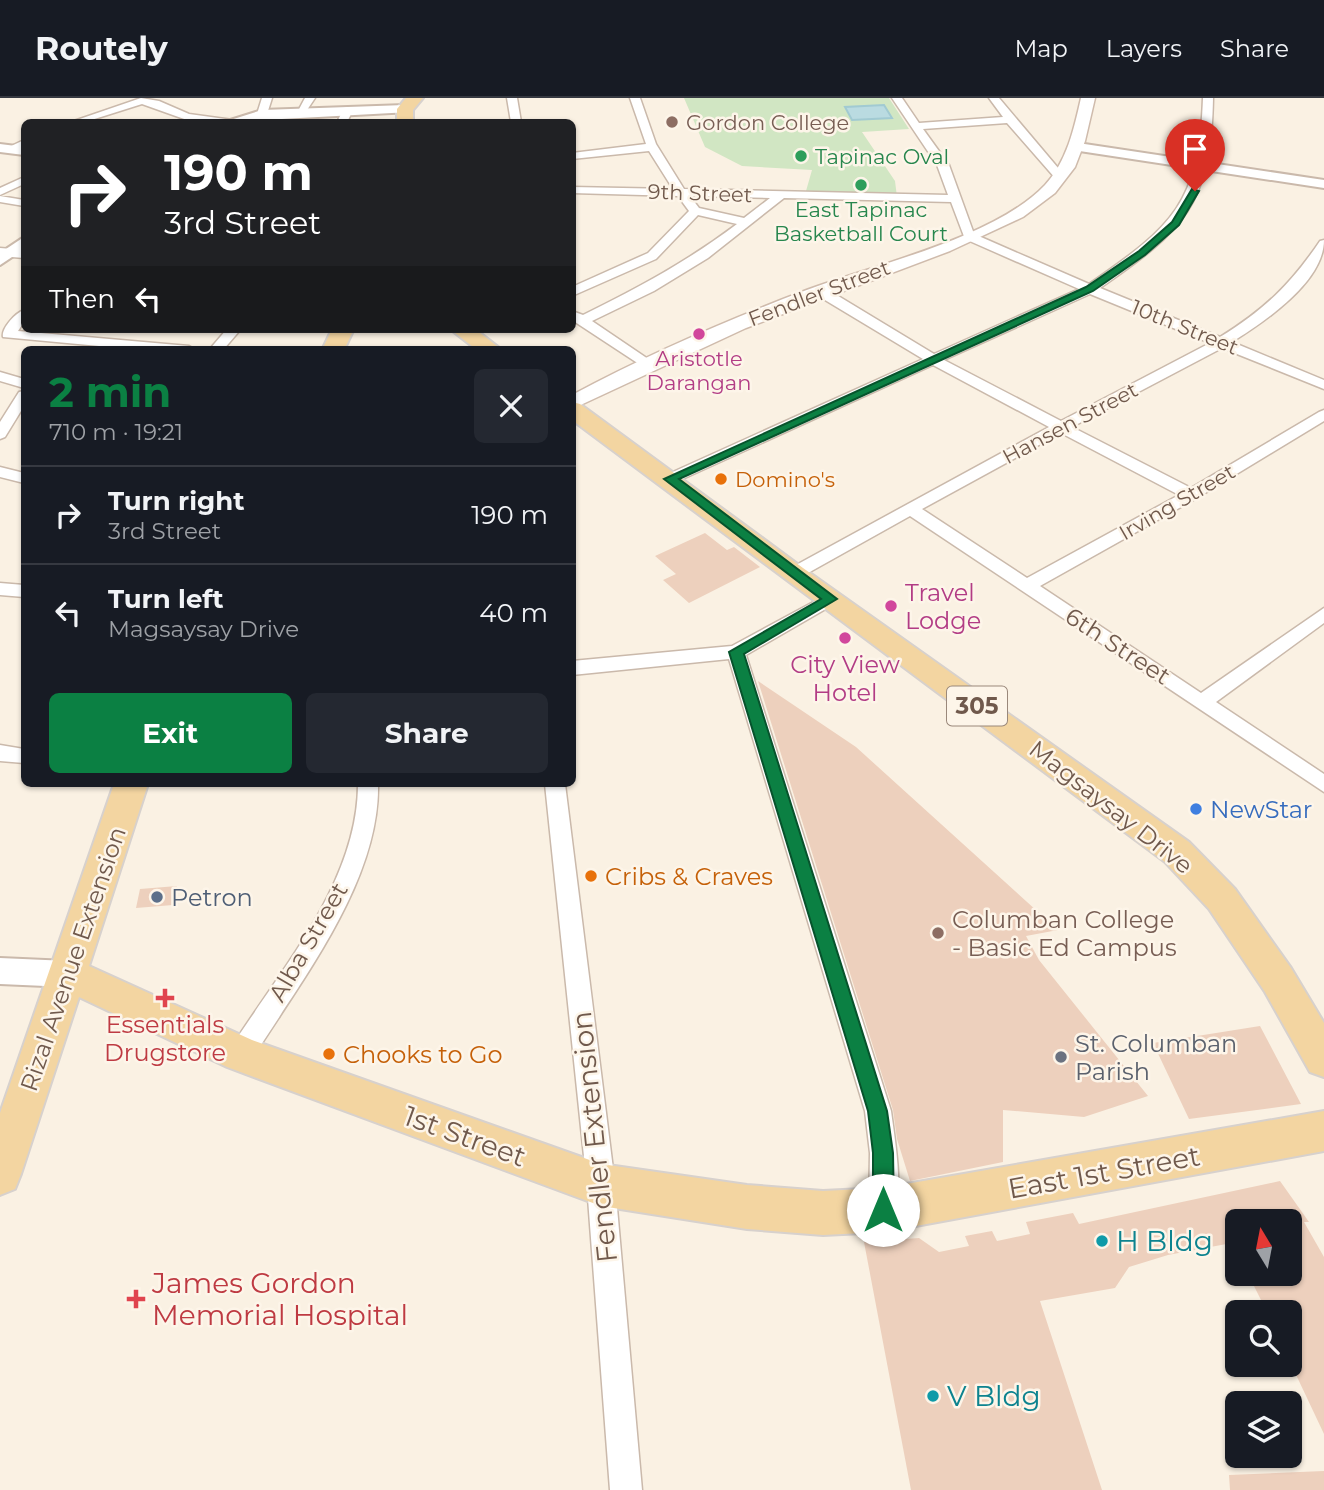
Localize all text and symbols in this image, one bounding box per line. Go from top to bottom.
text: Routely [35,28,168,68]
text: Map [1014,34,1068,63]
text: Layers [1106,34,1182,63]
text: Share [1220,34,1289,63]
place label: Gordon College [686,110,849,135]
marker: Gordon College [664,114,680,130]
pin [1165,119,1225,191]
icon: arrive [1176,130,1214,168]
text: 190 m [164,143,313,202]
place label: Tapinac Oval [815,144,949,169]
icon: right [49,147,140,238]
marker: Tapinac Oval [793,148,809,164]
marker: East Tapinac Basketball Court [853,177,869,193]
street label: 9th Street [647,179,753,207]
place label: East Tapinac Basketball Court [774,197,948,246]
text: 3rd Street [164,203,321,242]
street label: Fendler Street [745,254,893,332]
icon: left [129,280,167,318]
text: Then [49,283,115,315]
street label: 10th Street [1128,294,1242,360]
marker: Aristotle Darangan [691,326,707,342]
place label: Aristotle Darangan [647,346,751,395]
text: 2 min [49,366,171,418]
button: close [474,369,548,443]
street label: Hansen Street [998,377,1142,469]
text: 710 m · 19:21 [49,418,183,446]
street label: Irving Street [1115,459,1239,545]
place label: Domino's [735,467,835,492]
marker: Domino's [713,471,729,487]
text: Turn right [108,485,244,517]
icon: right [49,496,87,534]
text: 190 m [471,499,548,531]
text: 3rd Street [108,517,221,545]
place label: Travel Lodge [905,578,981,635]
text: Turn left [108,583,224,615]
icon: left [49,594,87,632]
text: 40 m [479,597,548,629]
marker: Travel Lodge [883,598,899,614]
street label: 6th Street [1060,601,1176,691]
text: Magsaysay Drive [108,615,299,643]
marker: City View Hotel [837,630,853,646]
place label: City View Hotel [790,650,900,707]
road number: 305 [947,686,1007,726]
button: Exit [49,693,292,773]
button: Share [306,693,548,773]
street label: Magsaysay Drive [1024,734,1198,880]
place label: NewStar [1210,795,1313,824]
marker: NewStar [1188,801,1204,817]
street label: Rizal Avenue Extension [14,823,132,1095]
place label: Cribs & Craves [605,862,773,891]
marker: Cribs & Craves [583,868,599,884]
street label: Alba Street [262,877,354,1007]
place label: Petron [171,883,253,912]
marker: Petron [149,889,165,905]
place label: Columban College - Basic Ed Campus [952,905,1177,962]
marker: Columban College - Basic Ed Campus [930,925,946,941]
marker: Essentials Drugstore [157,990,173,1006]
place label: Essentials Drugstore [104,1010,226,1067]
street label: Fendler Extension [564,1010,624,1264]
place label: St. Columban Parish [1075,1029,1237,1086]
place label: Chooks to Go [343,1040,503,1069]
marker: Chooks to Go [321,1046,337,1062]
marker: St. Columban Parish [1053,1049,1069,1065]
street label: 1st Street [399,1098,531,1174]
street label: East 1st Street [1005,1138,1203,1206]
position arrow [846,1173,920,1247]
north arrow [1225,1209,1302,1286]
map controls [1225,1209,1302,1468]
place label: H Bldg [1116,1224,1213,1258]
marker: H Bldg [1094,1233,1110,1249]
place label: James Gordon Memorial Hospital [151,1266,408,1332]
marker: James Gordon Memorial Hospital [126,1289,146,1309]
button: search [1225,1300,1302,1377]
place label: V Bldg [947,1379,1041,1413]
marker: V Bldg [925,1388,941,1404]
button: layers [1225,1391,1302,1468]

